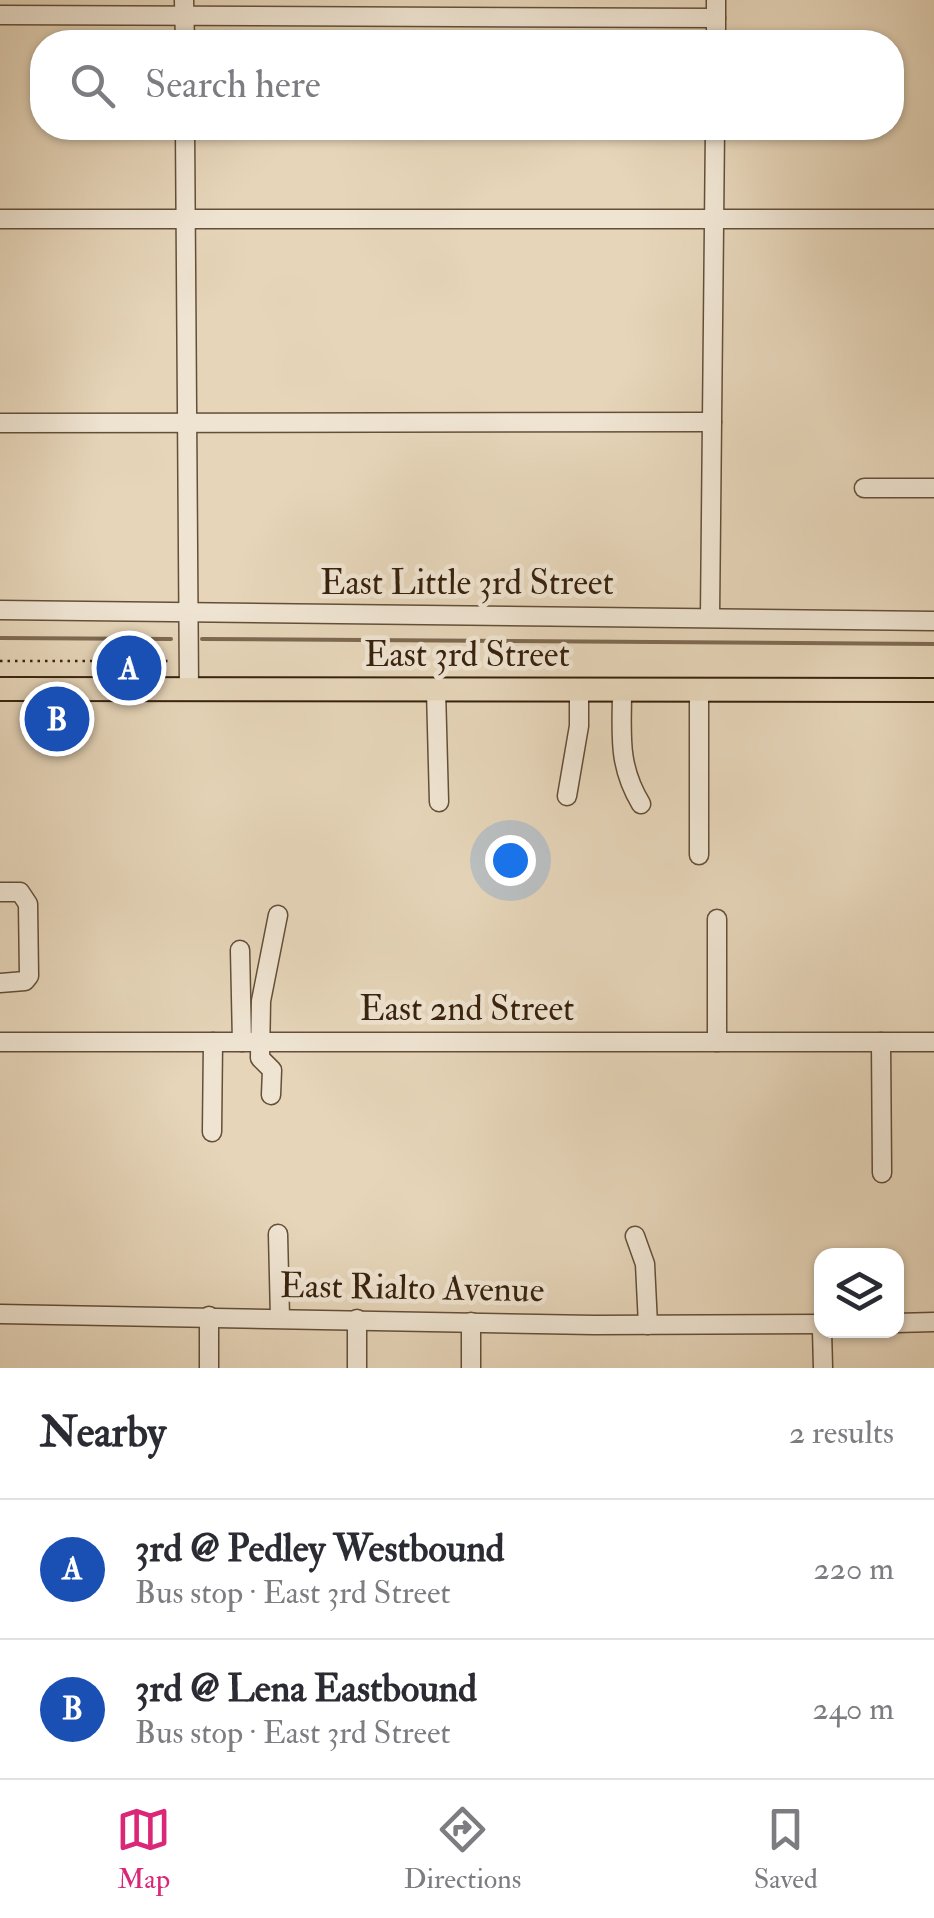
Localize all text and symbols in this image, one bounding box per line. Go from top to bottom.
search box [30,30,904,140]
icon: search [65,58,120,113]
text: Search here [145,61,321,109]
street label: East Little 3rd Street [320,561,614,605]
pin: A [96,630,162,706]
street label: East 3rd Street [364,633,570,677]
pin: B [24,682,90,756]
your location [485,835,536,886]
street label: East 2nd Street [360,987,574,1031]
map controls [814,1248,904,1338]
button: layers [814,1248,904,1338]
street label: East Rialto Avenue [279,1264,545,1312]
text: Nearby [40,1407,166,1459]
text: 2 results [789,1413,894,1453]
text: 3rd @ Pedley Westbound [135,1525,505,1573]
text: A [62,1549,83,1589]
text: 220 m [814,1549,894,1589]
text: Bus stop · East 3rd Street [135,1573,451,1613]
text: 3rd @ Lena Eastbound [135,1665,477,1713]
text: B [62,1689,83,1729]
text: 240 m [813,1689,894,1729]
text: Bus stop · East 3rd Street [135,1713,451,1753]
tab: Map [116,1802,171,1897]
tab: Directions [404,1802,521,1897]
tab: Saved [754,1802,818,1897]

